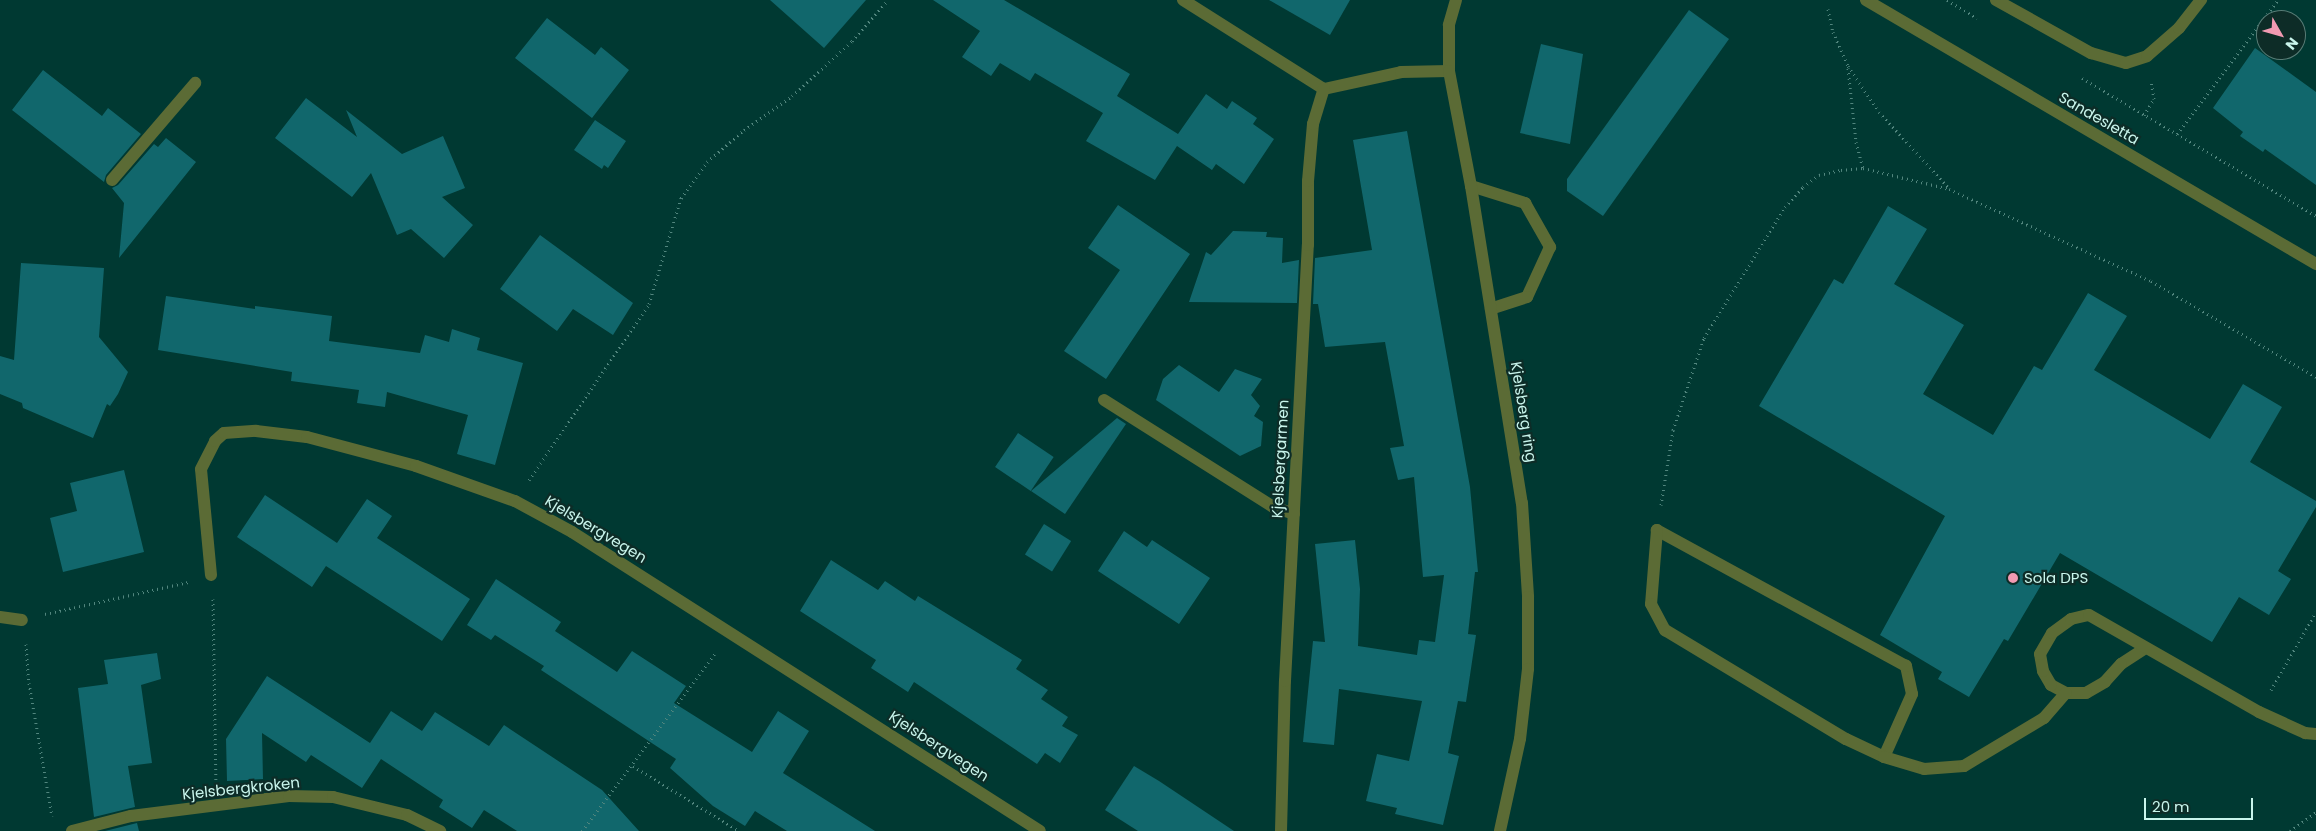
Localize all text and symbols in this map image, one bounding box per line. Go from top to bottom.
north arrow [2256,10,2306,60]
text: N [2281,33,2303,54]
street label: Sandesletta [2056,88,2142,148]
street label: Kjelsberg ring [1507,360,1541,464]
street label: Kjelsbergarmen [1268,399,1292,519]
street label: Kjelsbergvegen [542,492,650,566]
place label: Sola DPS [2024,569,2088,587]
marker: Sola DPS [2006,571,2020,585]
street label: Kjelsbergvegen [886,707,992,785]
street label: Kjelsbergkroken [181,773,301,803]
scale bar [2146,788,2255,820]
text: 20 m [2152,796,2190,817]

